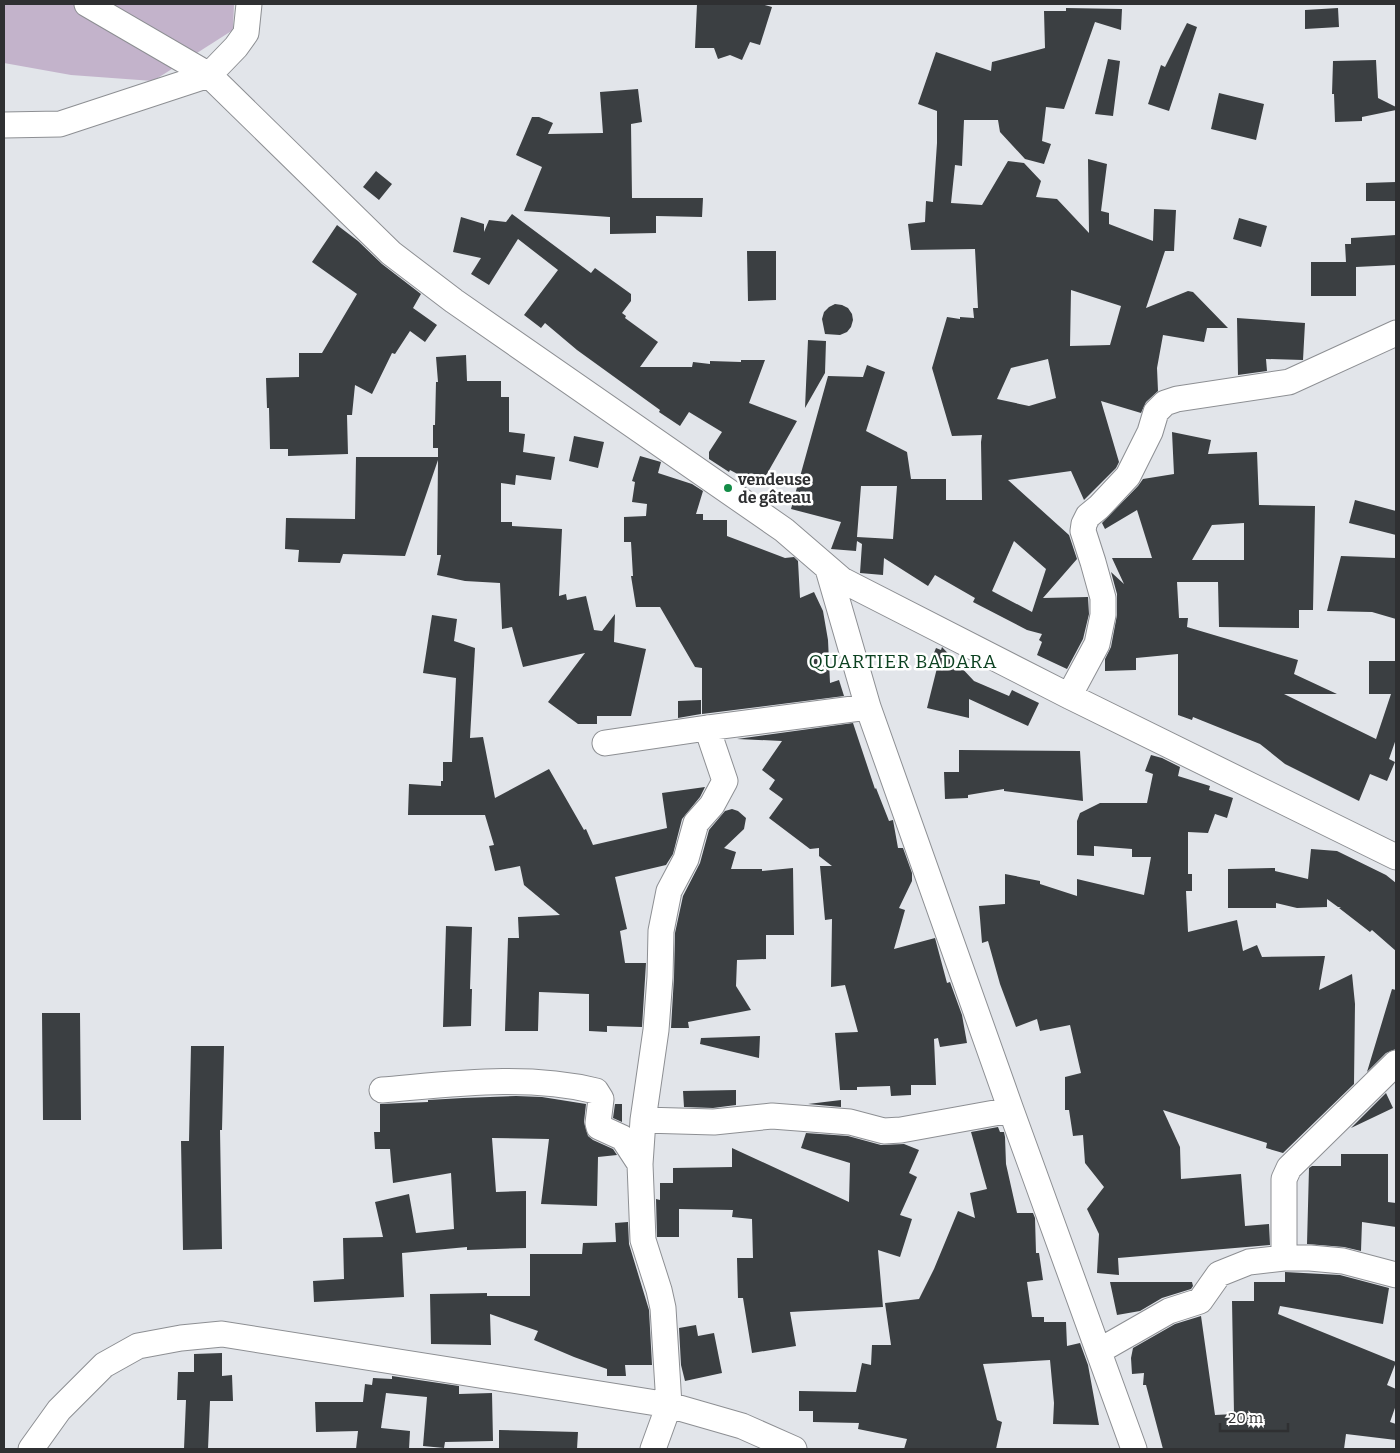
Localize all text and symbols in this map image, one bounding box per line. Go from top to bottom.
place label: vendeuse de gâteau [737,470,811,507]
marker: vendeuse de gâteau [722,482,734,494]
district label: QUARTIER BADARA [809,650,998,673]
scale bar [1220,1400,1288,1432]
text: 20 m [1228,1409,1264,1427]

